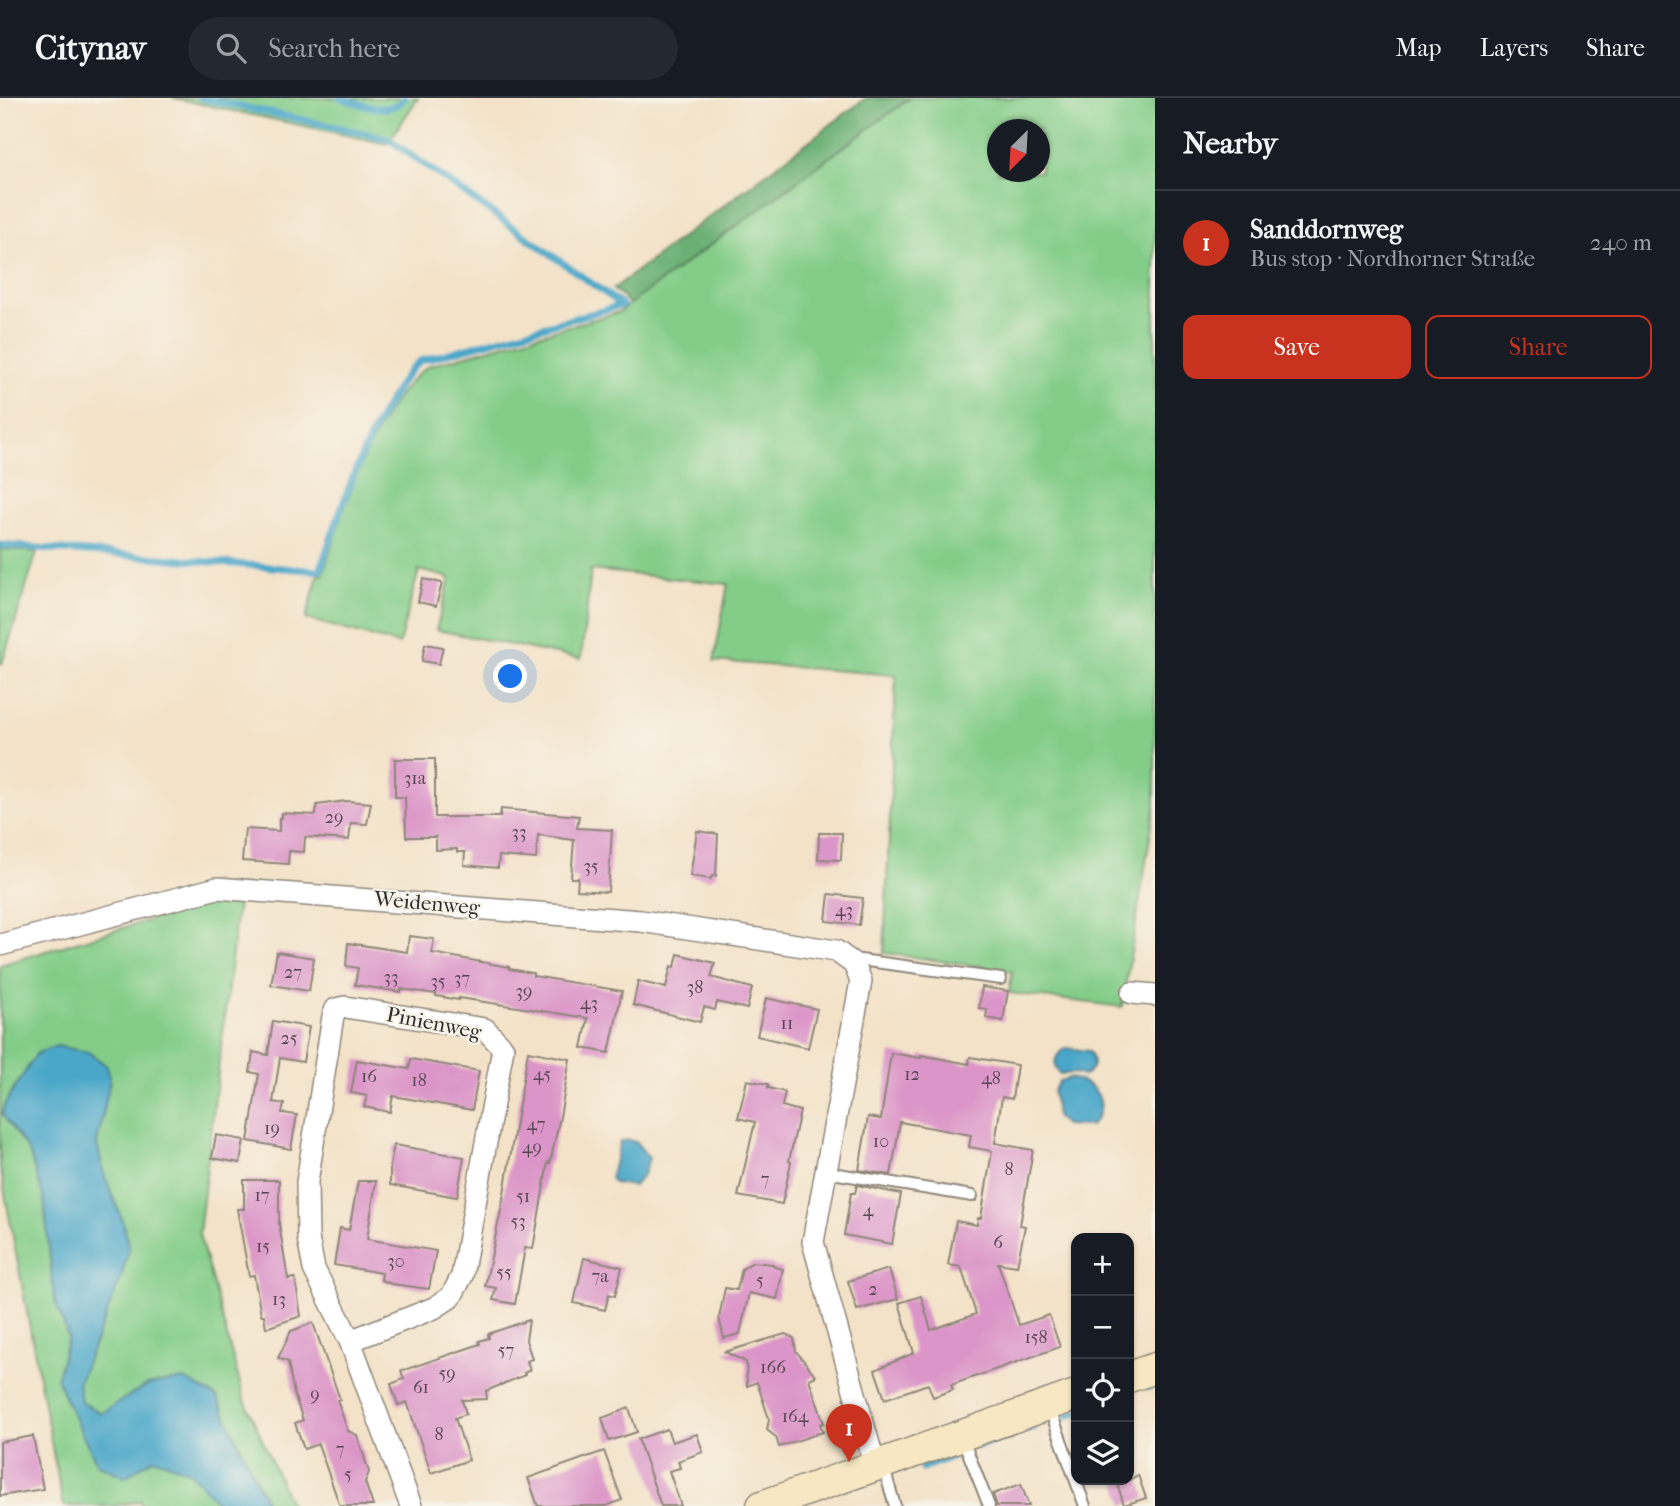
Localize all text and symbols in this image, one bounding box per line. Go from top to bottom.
search box [188,17,678,80]
text: Citynav [35,29,146,68]
icon: search [212,29,250,67]
text: Search here [268,33,400,64]
text: Map [1396,34,1442,62]
text: Layers [1480,34,1548,62]
text: Share [1586,34,1645,62]
north arrow [987,119,1050,182]
text: Nearby [1183,126,1278,161]
text: Sanddornweg [1250,214,1403,245]
text: 1 [1202,229,1210,256]
text: 240 m [1590,229,1652,256]
text: Bus stop · Nordhorner Straße [1250,245,1535,272]
button: Save [1183,315,1411,379]
button: Share [1425,315,1652,379]
your location [493,659,527,693]
house number: 31a [404,768,427,789]
house number: 29 [325,807,343,828]
house number: 33 [512,822,526,843]
house number: 35 [583,856,599,877]
street label: Weidenweg [372,886,482,920]
house number: 43 [835,900,853,921]
house number: 27 [284,962,302,983]
house number: 33 [384,967,398,988]
house number: 37 [454,968,470,989]
house number: 35 [430,971,446,992]
house number: 38 [687,977,703,998]
house number: 39 [516,981,532,1002]
house number: 43 [580,993,598,1014]
street label: Pinienweg [385,1002,484,1044]
house number: 11 [781,1013,793,1034]
house number: 25 [280,1028,298,1049]
house number: 45 [533,1064,551,1085]
house number: 12 [904,1064,920,1085]
house number: 16 [361,1066,377,1087]
house number: 48 [981,1068,1001,1089]
house number: 18 [411,1070,427,1091]
house number: 47 [527,1114,546,1135]
house number: 19 [264,1118,280,1139]
house number: 10 [873,1131,889,1152]
house number: 49 [522,1137,542,1158]
house number: 8 [1004,1159,1014,1180]
house number: 7 [761,1169,770,1190]
house number: 17 [254,1185,270,1206]
house number: 51 [516,1186,530,1207]
house number: 4 [863,1200,874,1221]
house number: 53 [510,1211,526,1232]
house number: 6 [993,1232,1003,1253]
map controls [1071,1233,1134,1485]
button: + [1071,1233,1134,1296]
house number: 15 [256,1236,270,1257]
house number: 30 [387,1251,405,1272]
house number: 55 [496,1262,512,1283]
house number: 7a [591,1266,609,1287]
house number: 5 [756,1270,764,1291]
house number: 2 [868,1279,878,1300]
house number: 13 [272,1289,286,1310]
button: − [1071,1296,1134,1359]
house number: 158 [1024,1327,1048,1348]
house number: 57 [498,1340,515,1361]
house number: 166 [760,1357,786,1378]
button: locate [1071,1359,1134,1422]
house number: 59 [438,1363,456,1384]
house number: 61 [413,1377,429,1398]
house number: 9 [310,1384,320,1405]
pin: 1 [826,1404,872,1462]
house number: 164 [782,1406,809,1427]
button: layers [1071,1422,1134,1485]
house number: 8 [434,1424,444,1445]
house number: 7 [336,1439,345,1460]
house number: 5 [344,1464,352,1485]

